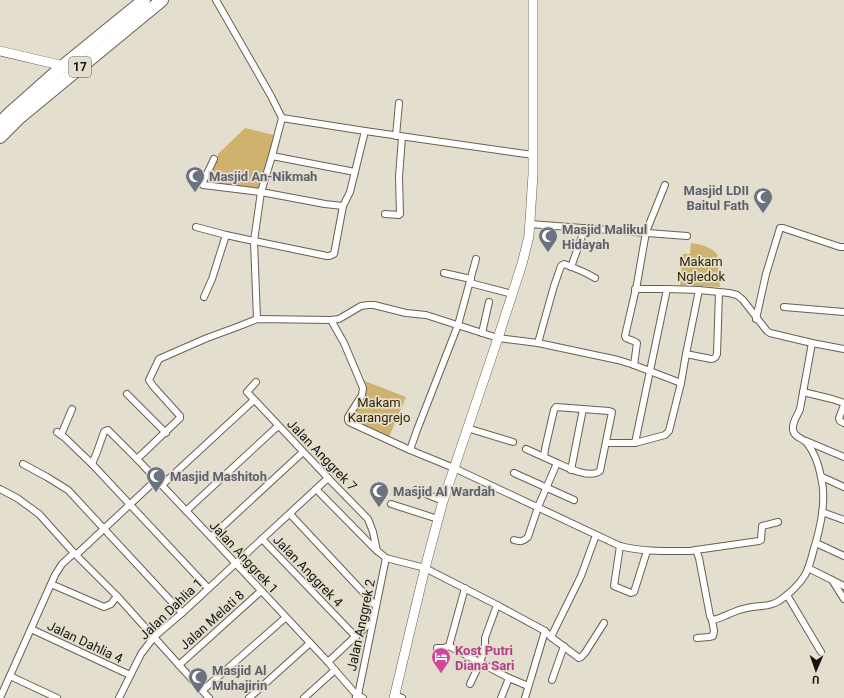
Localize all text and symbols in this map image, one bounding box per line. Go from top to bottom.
road number: 17 [69,57,91,77]
mosque icon: Masjid An-Nikmah [184,165,206,193]
place label: Masjid An-Nikmah [209,169,317,184]
place label: Masjid LDII Baitul Fath [684,183,749,213]
mosque icon: Masjid LDII Baitul Fath [752,186,774,214]
place label: Masjid Malikul Hidayah [562,222,647,252]
mosque icon: Masjid Malikul Hidayah [537,225,559,253]
park label: Makam Ngledok [677,254,725,284]
park label: Makam Karangrejo [348,395,410,425]
street label: Jalan Anggrek 7 [284,416,360,494]
mosque icon: Masjid Mashitoh [145,465,167,493]
place label: Masjid Mashitoh [170,469,267,484]
mosque icon: Masjid Al Wardah [368,480,390,508]
place label: Masjid Al Wardah [393,484,495,499]
street label: Jalan Anggrek 1 [207,518,281,596]
street label: Jalan Anggrek 4 [270,532,346,610]
street label: Jalan Dahlia 1 [136,575,206,643]
street label: Jalan Anggrek 2 [344,578,378,672]
street label: Jalan Melati 8 [177,587,247,653]
street label: Jalan Dahlia 4 [45,618,126,666]
place label: Kost Putri Diana Sari [455,643,514,673]
hotel icon: Kost Putri Diana Sari [430,646,452,674]
north arrow [796,650,836,690]
place label: Masjid Al Muhajirin [212,663,267,693]
mosque icon: Masjid Al Muhajirin [187,666,209,694]
text: U [812,673,820,686]

